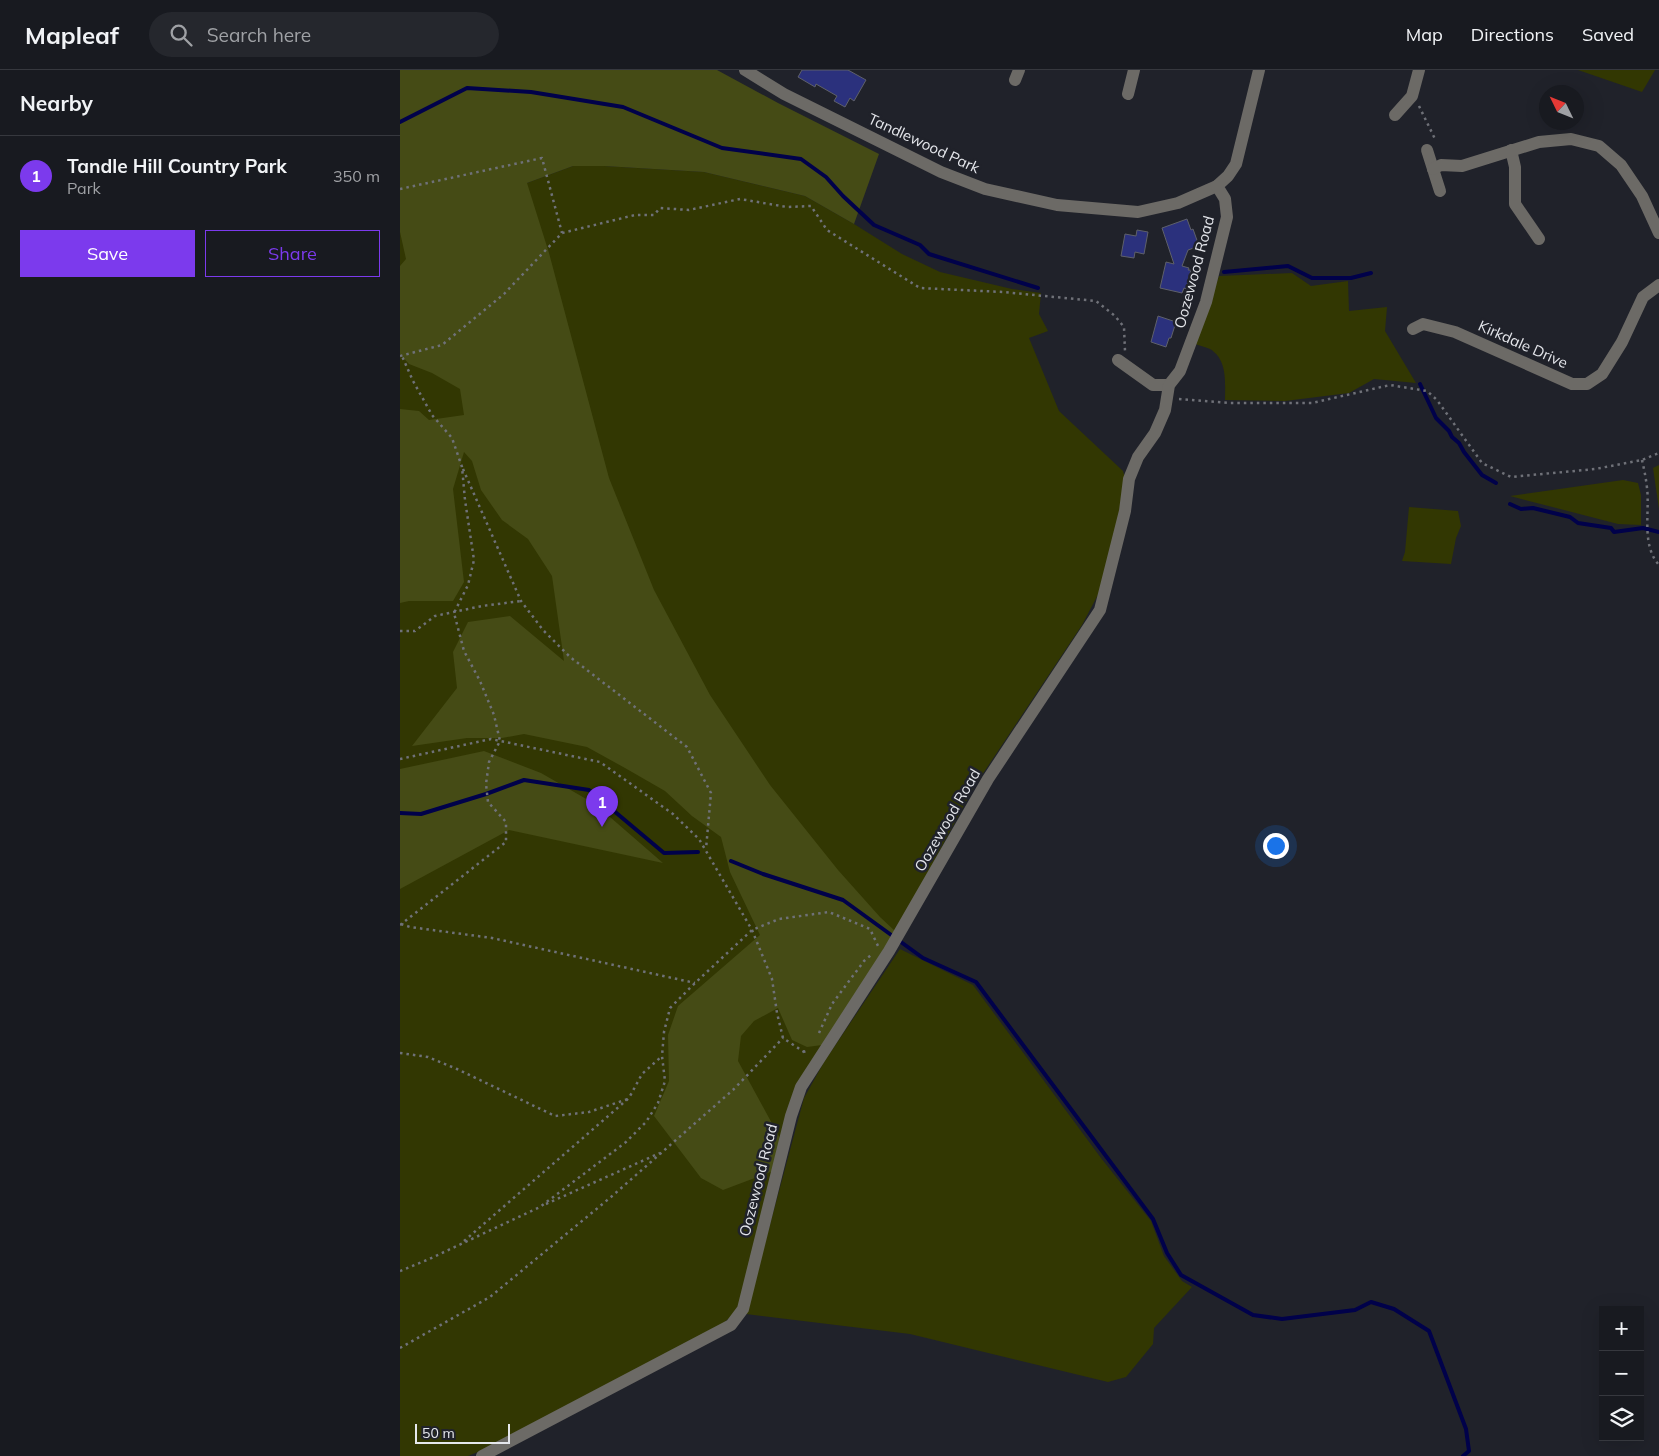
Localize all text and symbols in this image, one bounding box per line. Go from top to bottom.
search box [149,12,499,57]
text: Mapleaf [25,20,119,50]
icon: search [167,21,195,49]
text: Search here [207,23,311,47]
text: Map [1406,23,1443,46]
text: Directions [1471,23,1554,46]
text: Saved [1582,23,1634,46]
north arrow [1539,85,1584,130]
text: Nearby [20,90,93,116]
street label: Tandlewood Park [865,109,983,177]
text: Tandle Hill Country Park [67,154,287,178]
text: 1 [31,166,41,186]
text: 350 m [333,166,380,186]
text: Park [67,178,101,198]
street label: Oozewood Road [1170,214,1218,330]
button: Save [20,230,195,277]
button: Share [205,230,380,277]
street label: Kirkdale Drive [1475,316,1571,372]
street label: Oozewood Road [910,765,984,875]
pin: 1 [586,786,618,827]
your location [1263,833,1289,859]
street label: Oozewood Road [735,1122,781,1238]
map controls [1599,1306,1644,1441]
button: + [1599,1306,1644,1351]
button: − [1599,1351,1644,1396]
button: layers [1599,1396,1644,1441]
scale bar [415,1421,510,1444]
text: 50 m [422,1424,455,1442]

